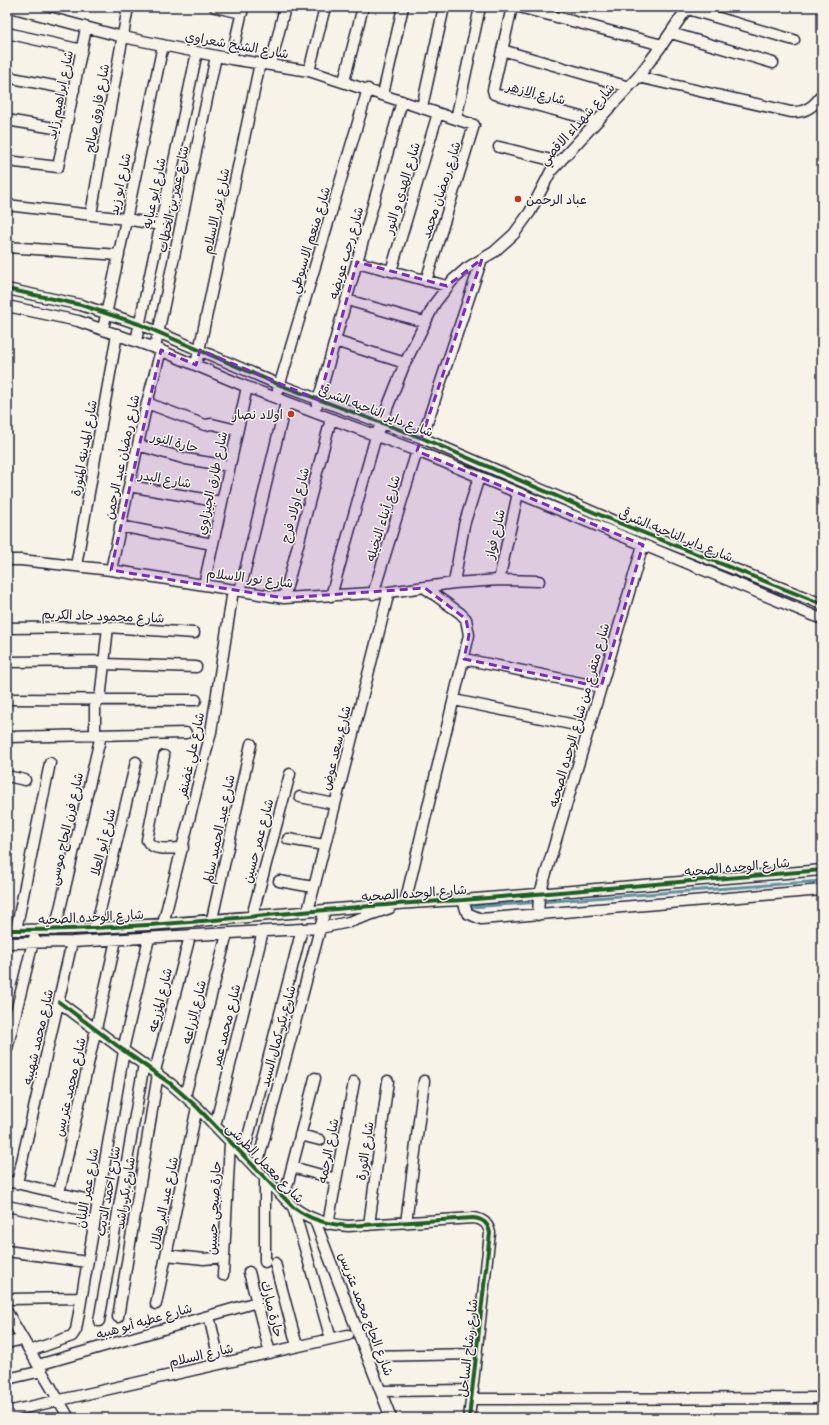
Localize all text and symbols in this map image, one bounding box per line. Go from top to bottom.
street label: شارع الشيخ شعراوي [184,28,290,63]
street label: شارع ابراهيم زايد [44,49,79,142]
street label: شارع فاروق صالح [82,63,114,154]
street label: شارع الازهر [503,78,567,110]
street label: شارع شهداء الاقصي [536,80,621,171]
street label: شارع رمضان محمد [418,139,466,241]
street label: شارع الهدي و النور [381,140,425,237]
street label: شارع عمر بن الخطاب [154,144,194,254]
street label: شارع ابو زيد [106,152,136,217]
street label: شارع ابو عبايه [139,156,171,230]
street label: شارع نور الاسلام [200,167,235,256]
street label: شارع منعم الاسيوطي [287,185,337,296]
place label: عباد الرحمن [526,192,587,208]
marker: عباد الرحمن [513,194,523,204]
street label: شارع رجب عويضه [326,205,368,301]
street label: شارع داير الناحيه الشرقى [316,381,436,442]
street label: شارع رمضان عبد الرحمن [101,393,145,521]
street label: شارع المدينه المنورة [68,399,102,498]
place label: اولاد نصار [231,407,283,423]
marker: اولاد نصار [286,409,296,419]
street label: حارة النور [149,428,200,456]
street label: شارع طارق الجيزاوي [194,430,232,536]
street label: شارع اولاد فرج [278,466,314,545]
street label: شارع البدر [136,467,193,493]
street label: شارع أبناء النخيله [363,473,405,564]
street label: شارع داير الناحيه الشرقى [616,504,736,567]
street label: شارع فواز [482,508,510,562]
street label: شارع نور الاسلام [205,565,294,594]
street label: شارع محمود جاد الكريم [41,606,165,629]
street label: شارع متفرع من شارع الوحده الصحيه [545,621,614,809]
street label: شارع سعد عوض [318,704,356,792]
street label: شارع علي غضنفر [174,711,211,801]
street label: شارع فرن الحاج موسى [46,771,88,887]
street label: شارع عبد الحميد سالم [200,773,241,885]
street label: شارع عمر حسين [240,797,278,885]
street label: شارع أبو العلا [87,807,121,878]
street label: شارع الوحده الصحيه [684,855,790,881]
street label: شارع الوحده الصحيه [361,882,467,906]
street label: شارع الوحده الصحيه [38,907,144,929]
street label: شارع المزرعه [145,966,177,1034]
street label: شارع الزراعه [179,979,211,1046]
street label: شارع محمد عمر [208,983,246,1071]
street label: شارع بكر كمال السيد [257,984,301,1089]
street label: شارع محمد شهيبه [20,988,58,1087]
street label: شارع محمد عتريس [51,1036,91,1138]
street label: شارع الرحمه [314,1117,344,1185]
street label: شارع معمل الطرشى [222,1120,307,1208]
street label: شارع الثورة [353,1121,379,1182]
street label: شارع احمد الديب [93,1145,125,1238]
street label: شارع عمر اللبان [73,1147,103,1230]
street label: شارع عبد البر هلال [147,1155,183,1251]
street label: شارع بكر راشد [112,1156,140,1231]
street label: حارة صبحى حسين [204,1160,226,1256]
street label: شارع الحاج محمد عتريس [334,1250,396,1379]
street label: حارة مبارك [257,1279,286,1339]
street label: شارع رشاح الساحل [455,1298,483,1398]
street label: شارع عطيه أبو هيبه [94,1300,194,1344]
street label: شارع السلام [167,1340,235,1373]

